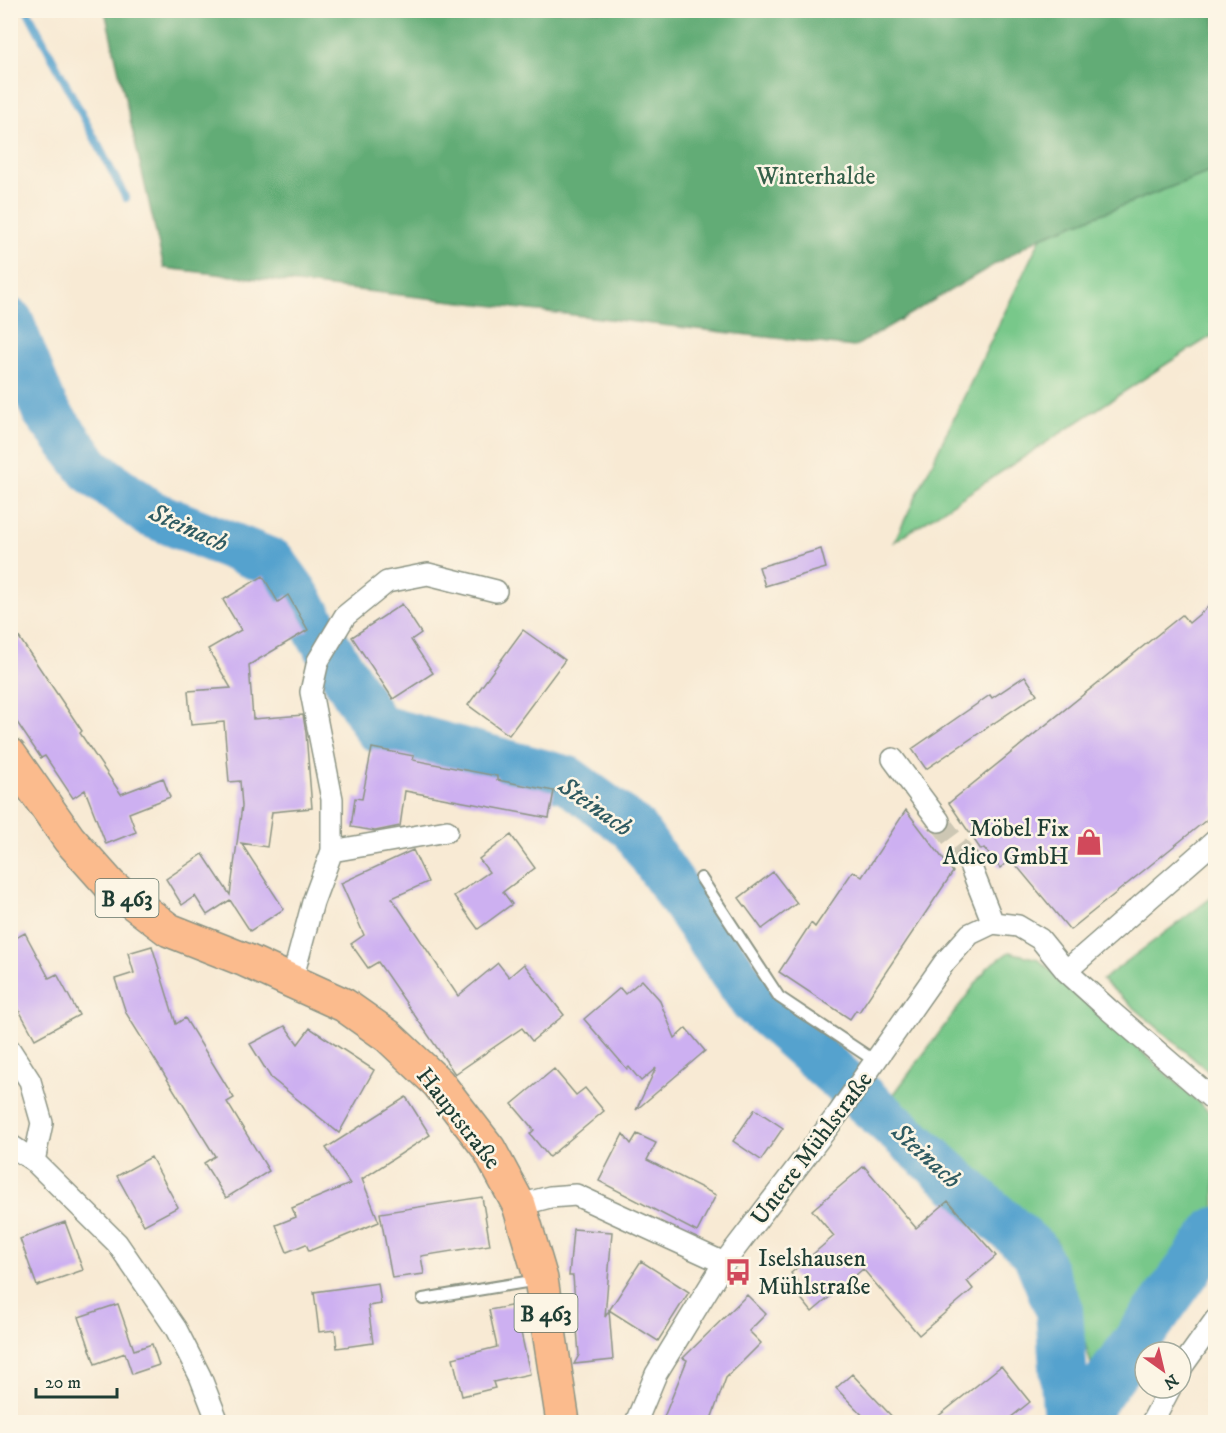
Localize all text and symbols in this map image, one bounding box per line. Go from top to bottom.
park label: Winterhalde [756,162,876,192]
water label: Steinach [143,496,233,560]
water label: Steinach [551,769,639,845]
place label: Möbel Fix Adico GmbH [943,814,1069,872]
shop icon: Möbel Fix Adico GmbH [1074,827,1104,857]
road number: B 463 [96,879,158,917]
street label: Hauptstraße [409,1062,507,1176]
street label: Untere Mühlstraße [744,1066,879,1231]
water label: Steinach [883,1115,968,1196]
place label: Iselshausen Mühlstraße [758,1244,870,1302]
bus stop icon: Iselshausen Mühlstraße [723,1257,753,1287]
road number: B 463 [514,1294,578,1332]
north arrow [1133,1340,1193,1400]
scale bar [36,1361,117,1399]
text: N [1160,1370,1182,1394]
text: 20 m [45,1372,81,1394]

